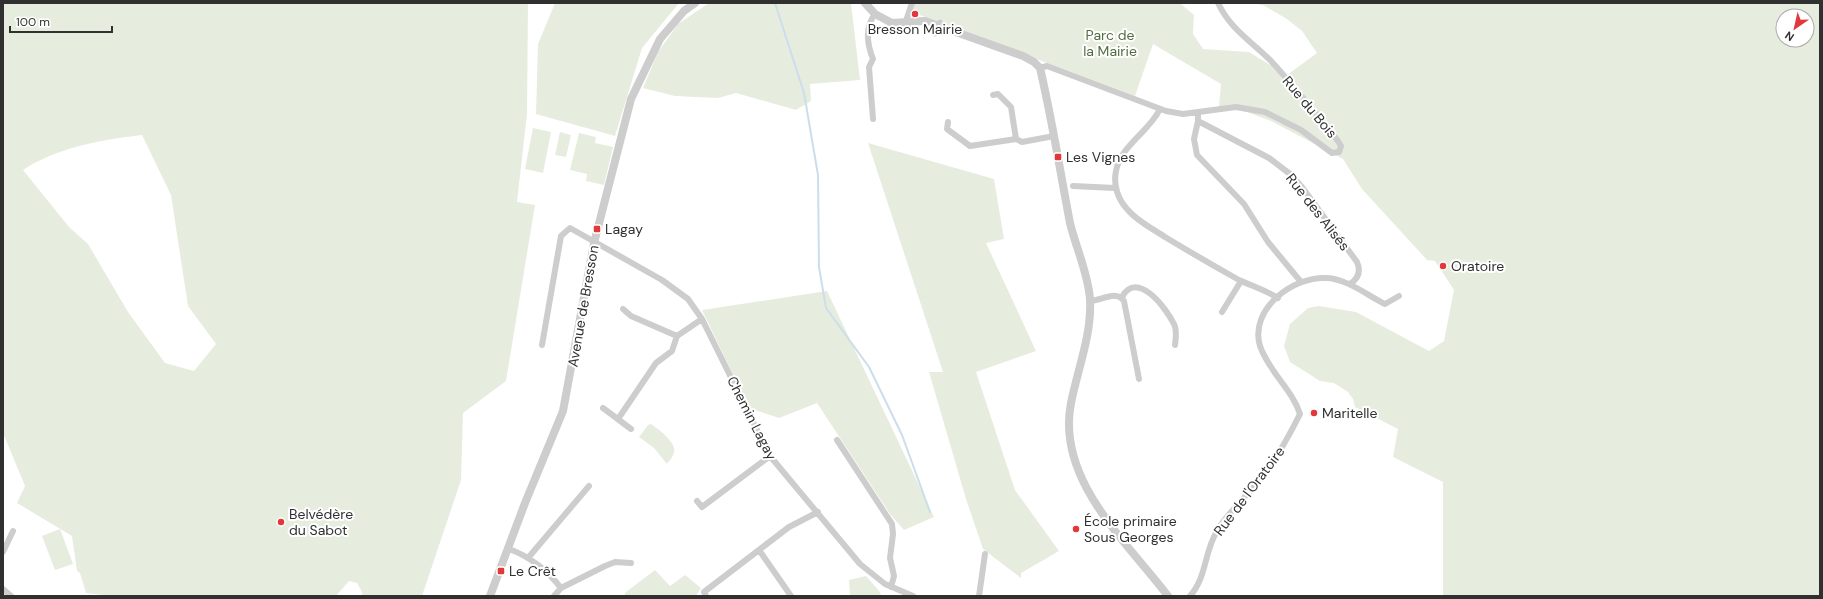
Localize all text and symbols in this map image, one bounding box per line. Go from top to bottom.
scale bar [10,8,112,34]
north arrow [1775,8,1815,48]
marker: Bresson Mairie [910,9,920,19]
text: 100 m [16,14,50,30]
place label: Bresson Mairie [868,20,962,38]
park label: Parc de la Mairie [1083,26,1137,60]
text: N [1782,28,1797,44]
street label: Rue du Bois [1279,72,1341,142]
place label: Les Vignes [1066,148,1135,166]
marker: Les Vignes [1053,152,1063,162]
street label: Rue des Alisés [1282,170,1354,254]
place label: Lagay [605,220,643,238]
marker: Lagay [592,224,602,234]
street label: Avenue de Bresson [563,244,603,368]
place label: Oratoire [1451,257,1504,275]
marker: Oratoire [1438,261,1448,271]
street label: Chemin Lagay [723,373,781,463]
place label: Maritelle [1322,404,1377,422]
marker: Maritelle [1309,408,1319,418]
street label: Rue de l'Oratoire [1210,443,1288,539]
place label: Belvédère du Sabot [289,505,353,539]
place label: École primaire Sous Georges [1084,512,1177,546]
marker: Belvédère du Sabot [276,517,286,527]
marker: École primaire Sous Georges [1071,524,1081,534]
place label: Le Crêt [509,562,556,580]
marker: Le Crêt [496,566,506,576]

